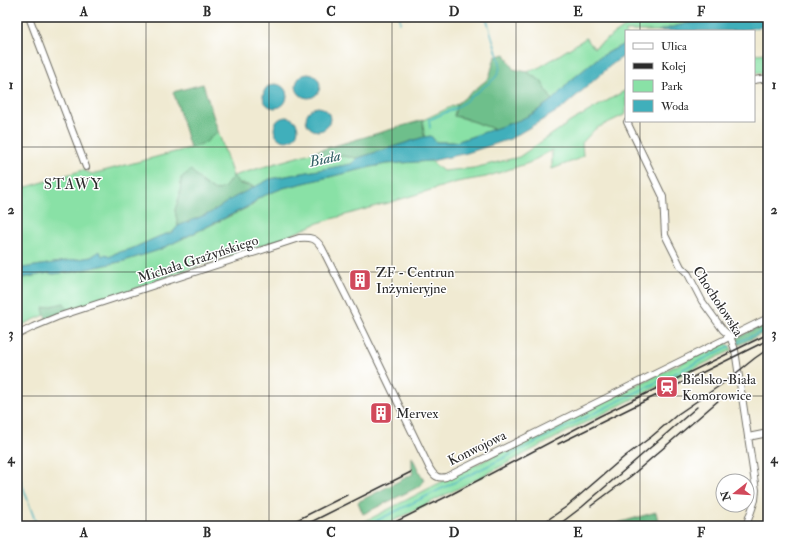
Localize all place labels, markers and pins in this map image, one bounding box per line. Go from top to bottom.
place label: ZF - Centrun Inżynieryjne [376,264,455,298]
building icon: ZF - Centrun Inżynieryjne [347,267,373,293]
place label: Bielsko-Biała Komorowice [682,371,756,404]
station icon: Bielsko-Biała Komorowice [654,374,680,400]
building icon: Mervex [368,400,394,426]
place label: Mervex [396,405,439,422]

